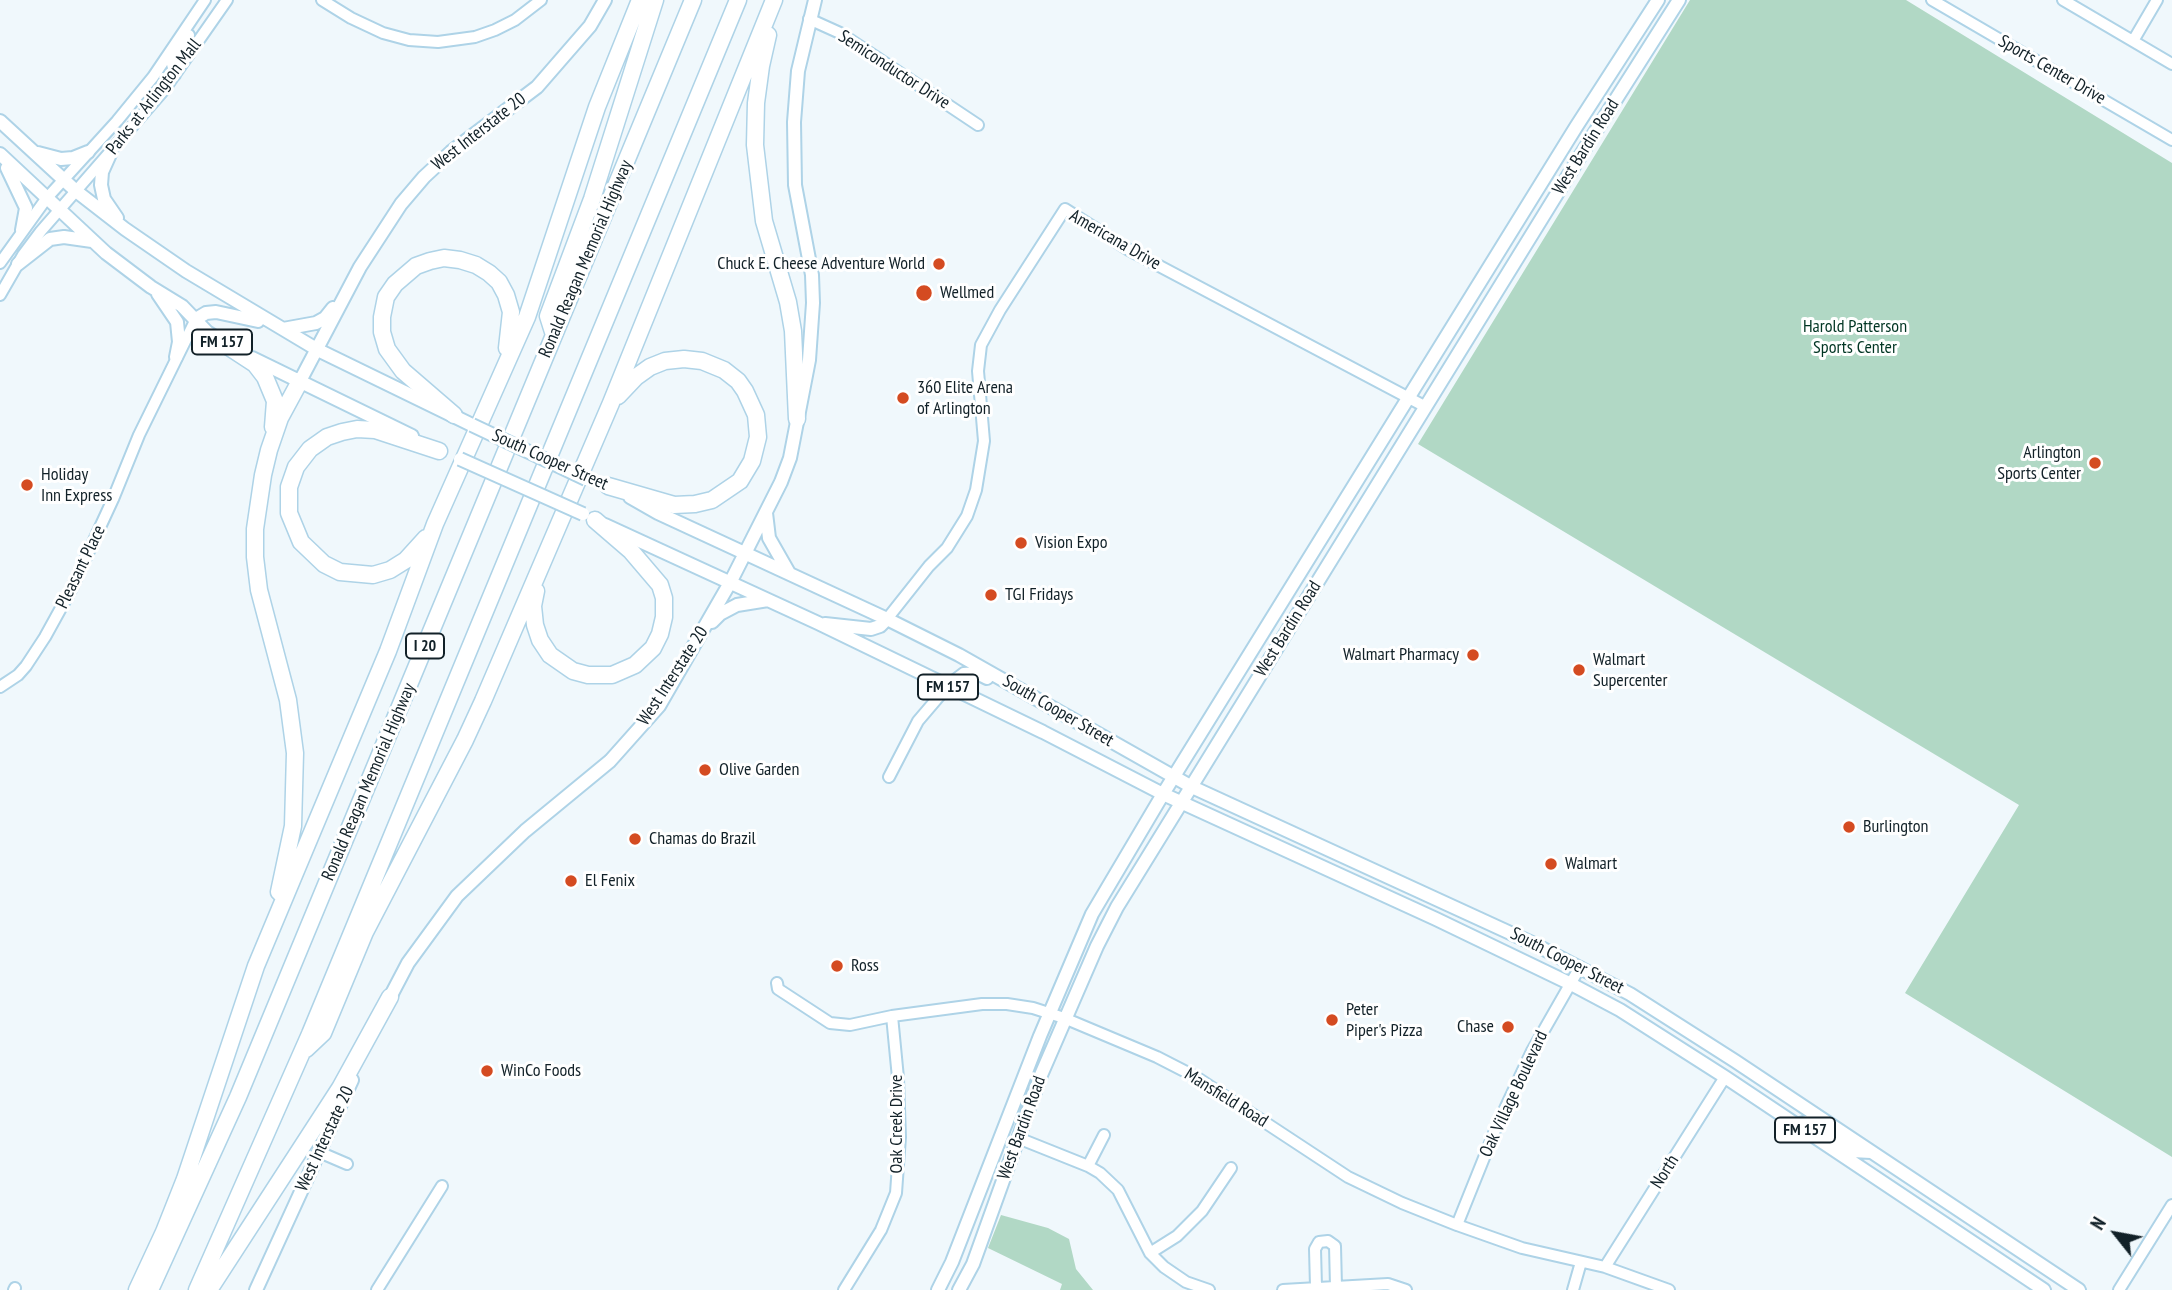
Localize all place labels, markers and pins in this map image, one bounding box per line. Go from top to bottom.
place label: Chuck E. Cheese Adventure World [717,253,925,275]
marker: Chuck E. Cheese Adventure World [931,256,947,272]
place label: Wellmed [940,282,994,304]
marker: Wellmed [914,283,934,303]
place label: 360 Elite Arena of Arlington [917,377,1013,420]
marker: 360 Elite Arena of Arlington [895,390,911,406]
place label: Arlington Sports Center [1997,442,2081,484]
marker: Arlington Sports Center [2087,455,2103,471]
place label: Holiday Inn Express [41,464,112,506]
marker: Holiday Inn Express [19,477,35,493]
place label: Vision Expo [1035,532,1107,554]
marker: Vision Expo [1013,535,1029,551]
place label: TGI Fridays [1005,584,1073,606]
marker: TGI Fridays [983,587,999,603]
place label: Walmart Pharmacy [1343,644,1459,666]
marker: Walmart Pharmacy [1465,647,1481,663]
place label: Walmart Supercenter [1593,649,1667,692]
marker: Walmart Supercenter [1571,662,1587,678]
place label: Olive Garden [719,759,799,781]
marker: Olive Garden [697,762,713,778]
place label: Burlington [1863,816,1928,838]
marker: Burlington [1841,819,1857,835]
place label: Chamas do Brazil [649,828,756,850]
marker: Chamas do Brazil [627,831,643,847]
place label: Walmart [1565,853,1617,875]
marker: Walmart [1543,856,1559,872]
place label: El Fenix [585,870,635,892]
marker: El Fenix [563,873,579,889]
place label: Ross [851,955,879,977]
marker: Ross [829,958,845,974]
place label: Peter Piper's Pizza [1346,999,1423,1042]
marker: Peter Piper's Pizza [1324,1012,1340,1028]
place label: Chase [1457,1016,1494,1038]
marker: Chase [1500,1019,1516,1035]
place label: WinCo Foods [501,1060,581,1082]
marker: WinCo Foods [479,1063,495,1079]

